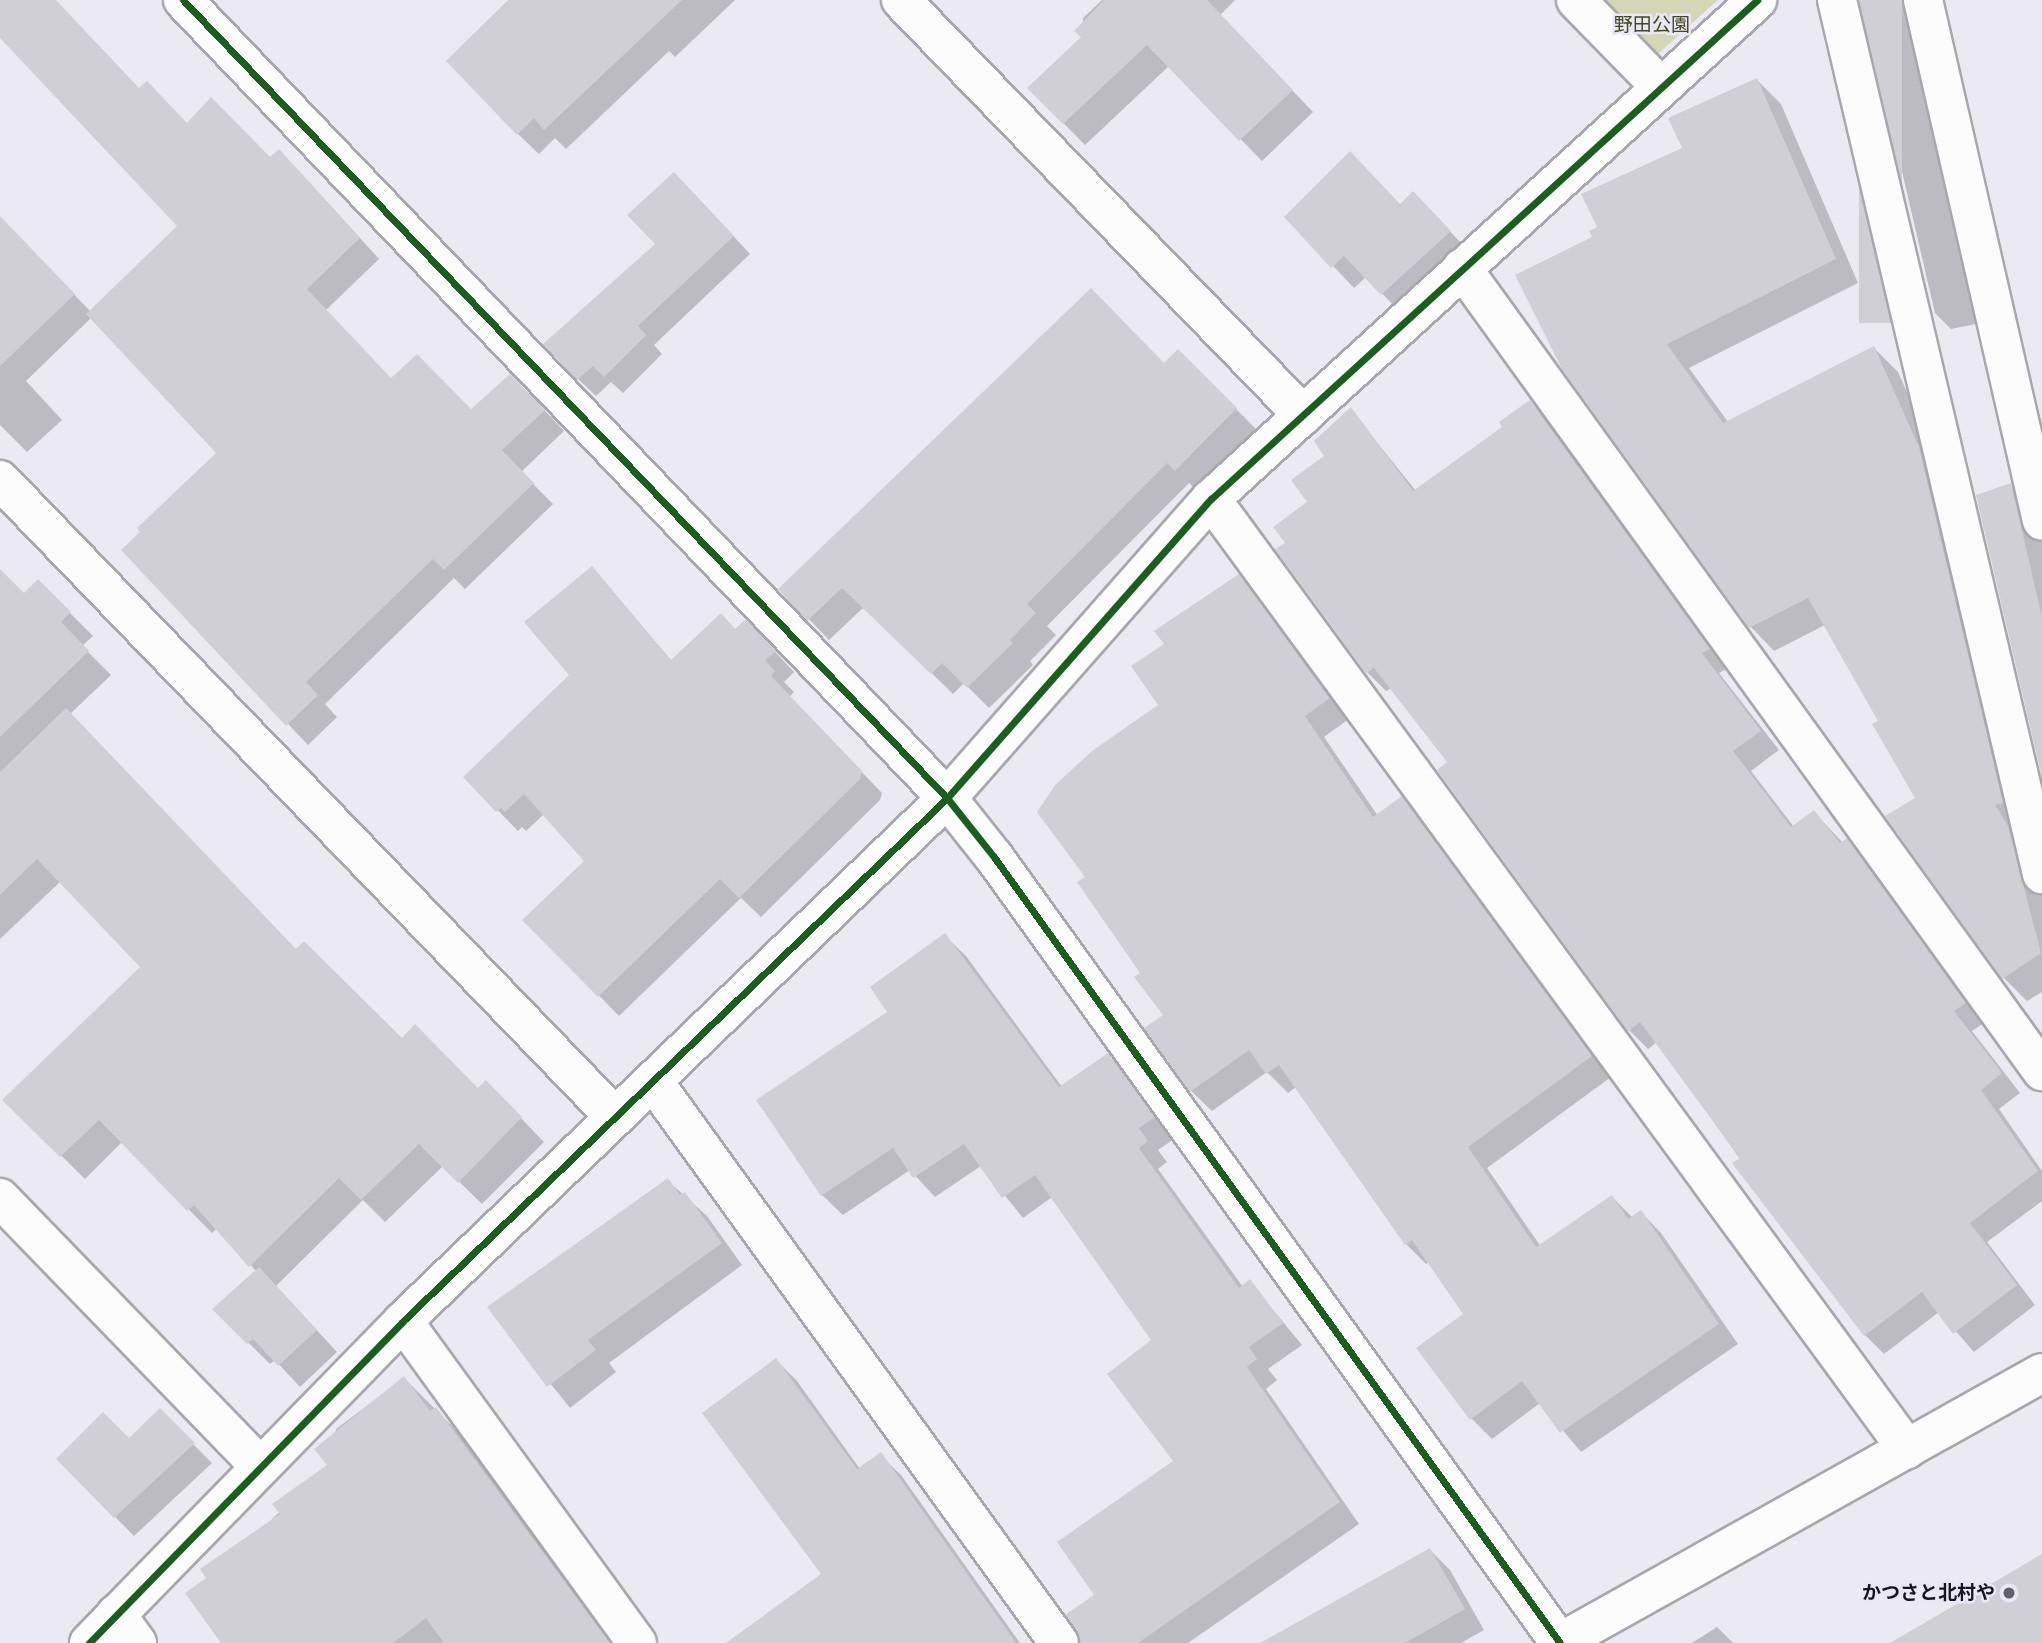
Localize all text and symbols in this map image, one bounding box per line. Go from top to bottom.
park label: 野田公園 [1614,14,1690,36]
place label: かつさと北村や [1862,1582,1995,1604]
marker: かつさと北村や [2001,1585,2017,1601]

